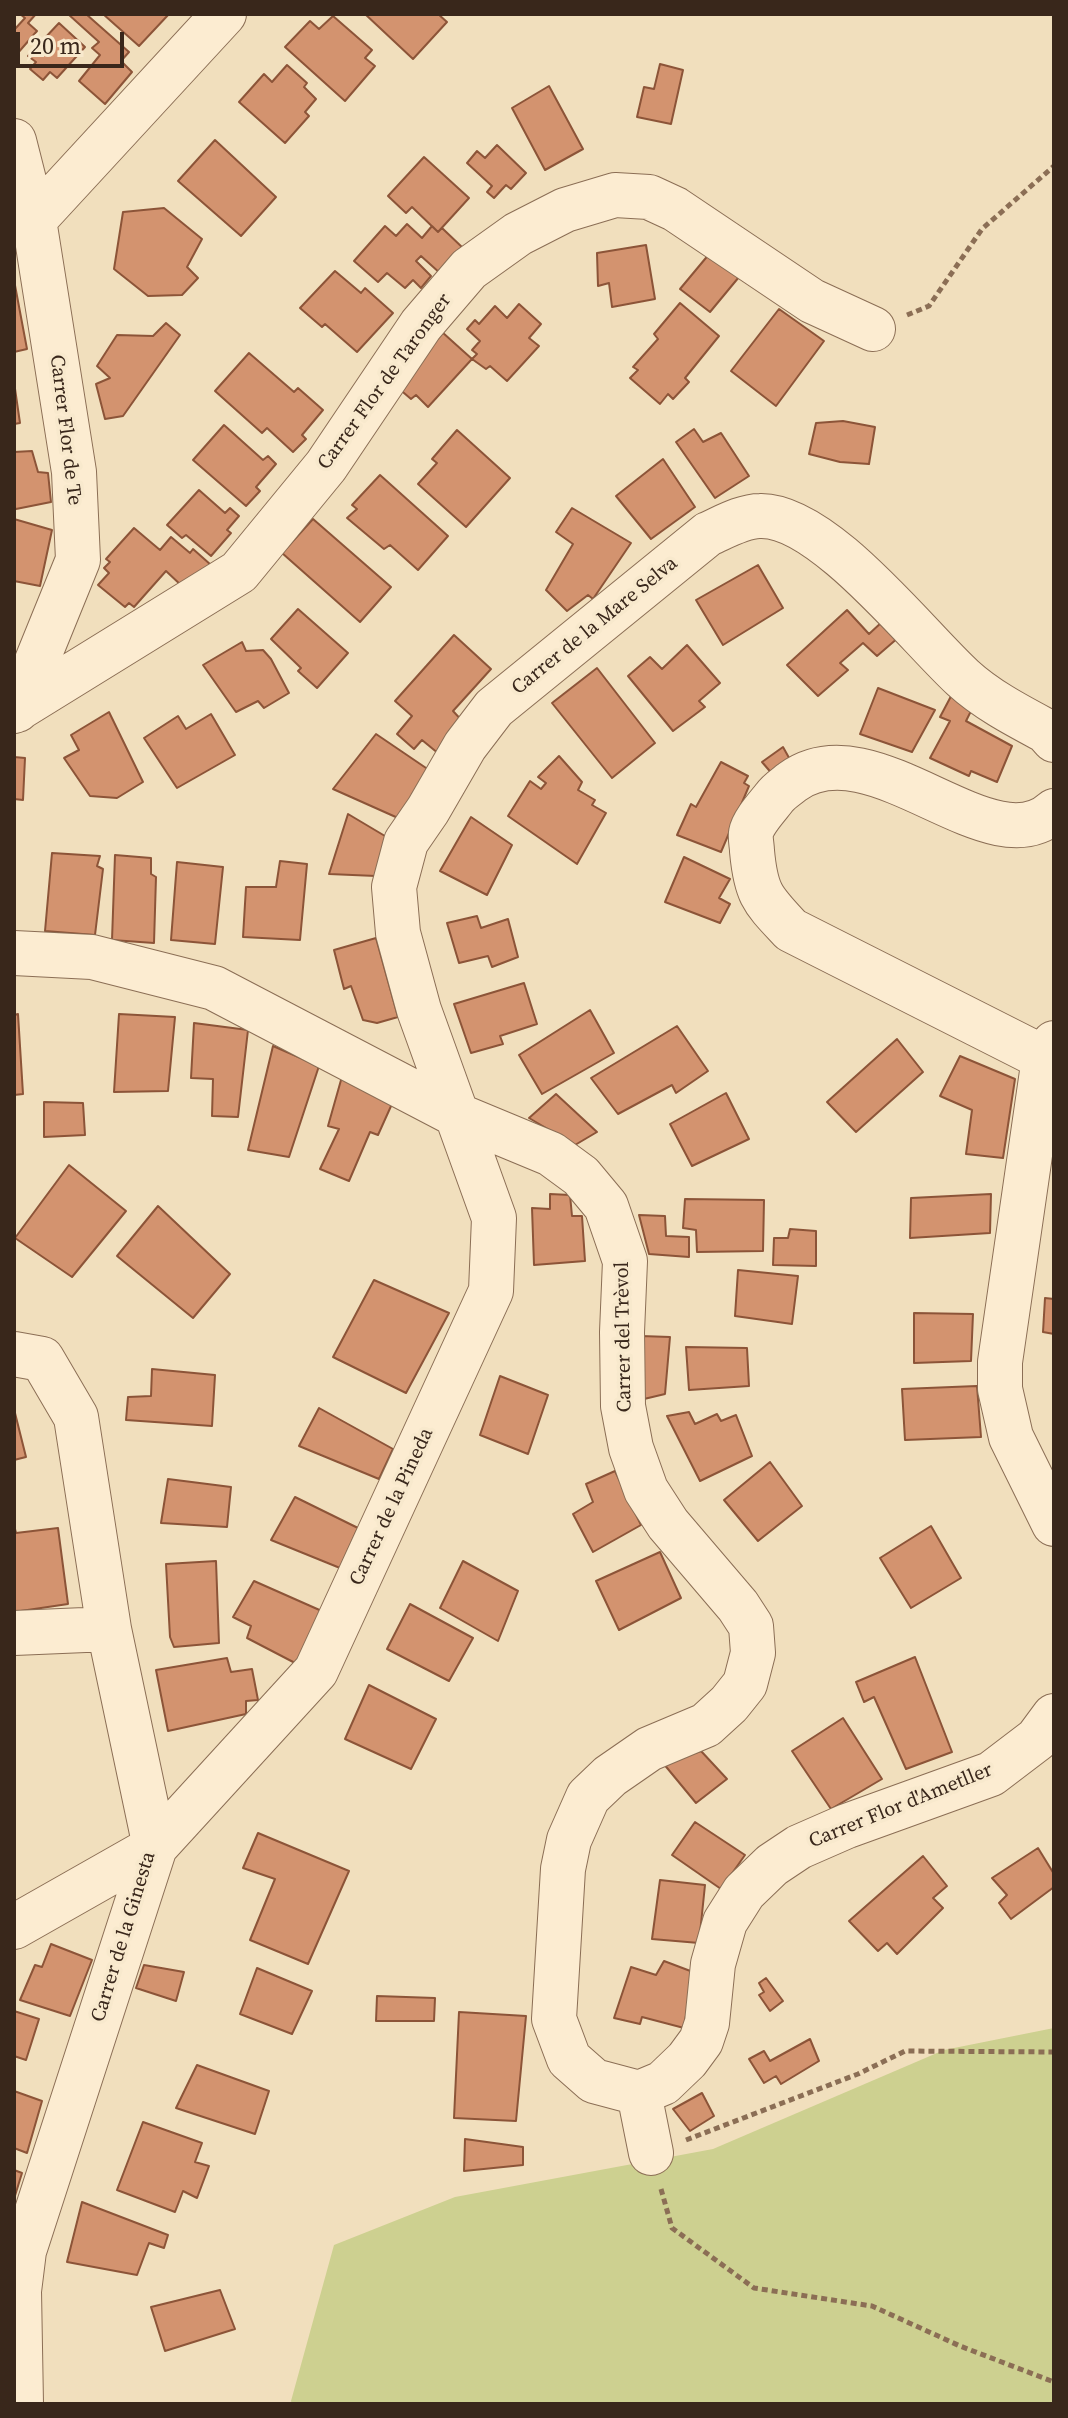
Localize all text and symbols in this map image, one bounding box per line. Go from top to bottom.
scale bar [20,16,128,66]
text: 20 m [30,29,81,62]
street label: Carrer Flor de Taronger [313,289,457,475]
street label: Carrer Flor de Te [44,353,86,507]
street label: Carrer de la Mare Selva [507,552,683,700]
street label: Carrer del Trèvol [611,1261,637,1413]
street label: Carrer de la Pineda [345,1424,439,1590]
street label: Carrer Flor d'Ametller [806,1758,996,1854]
street label: Carrer de la Ginesta [87,1849,161,2025]

